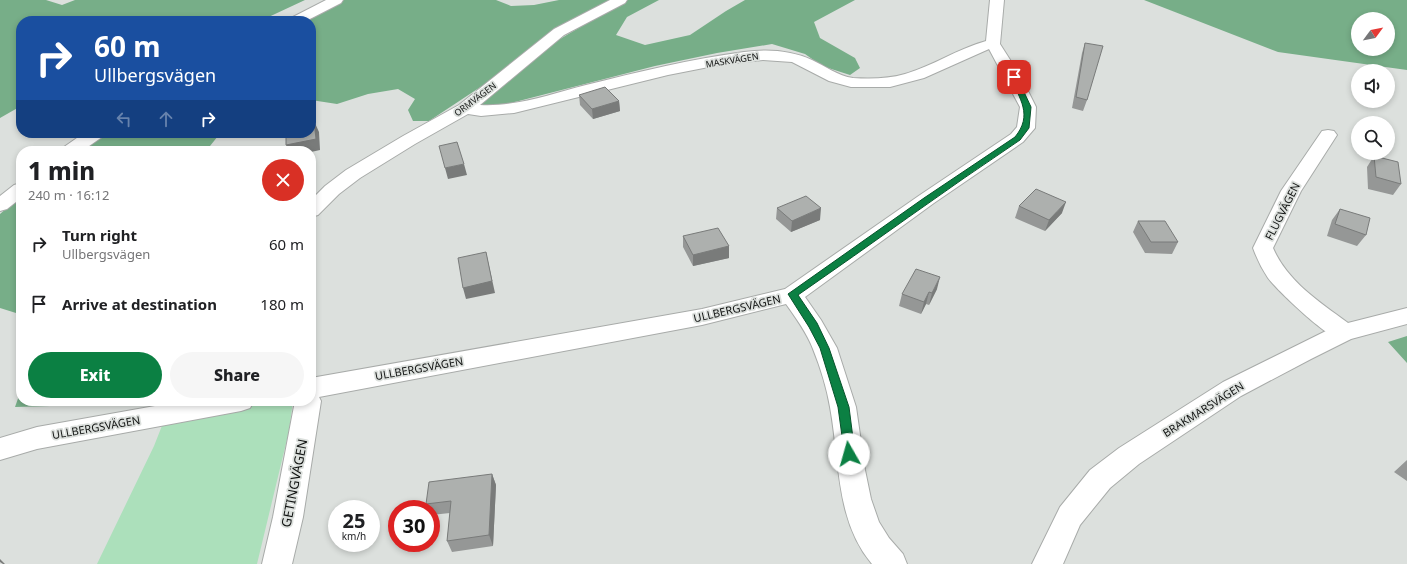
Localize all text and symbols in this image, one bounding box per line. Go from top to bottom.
north arrow [1351,12,1395,56]
map controls [1351,12,1395,160]
text: 60 m [94,27,161,65]
icon: right [28,32,80,84]
street label: MASKVÄGEN [705,49,759,71]
pin [997,60,1031,94]
text: Ullbergsvägen [94,63,216,87]
button: sound [1351,64,1395,108]
icon: arrive [1003,66,1025,88]
street label: ORMVÄGEN [451,79,499,119]
icon: left [113,108,135,130]
icon: ahead [155,108,177,130]
icon: right [197,108,219,130]
button: search [1351,116,1395,160]
text: 1 min [28,154,95,187]
button: close [262,159,304,201]
street label: FLUGVÄGEN [1261,180,1303,242]
text: 240 m · 16:12 [28,186,109,204]
text: Turn right [62,225,137,245]
icon: right [28,233,50,255]
text: 60 m [269,234,304,254]
text: Ullbergsvägen [62,245,150,263]
street label: ULLBERGSVÄGEN [692,291,782,325]
icon: arrive [28,293,50,315]
text: Arrive at destination [62,294,217,314]
text: 180 m [260,294,304,314]
button: Exit [28,352,162,398]
button: Share [170,352,304,398]
street label: ULLBERGSVÄGEN [374,353,464,383]
street label: BRAKMARSVÄGEN [1160,378,1246,440]
street label: ULLBERGSVÄGEN [51,412,141,442]
position arrow [828,433,870,475]
street label: GETINGVÄGEN [277,437,311,529]
speed limit sign: 30 [388,500,440,552]
text: 25 [343,507,365,534]
text: km/h [342,529,366,543]

